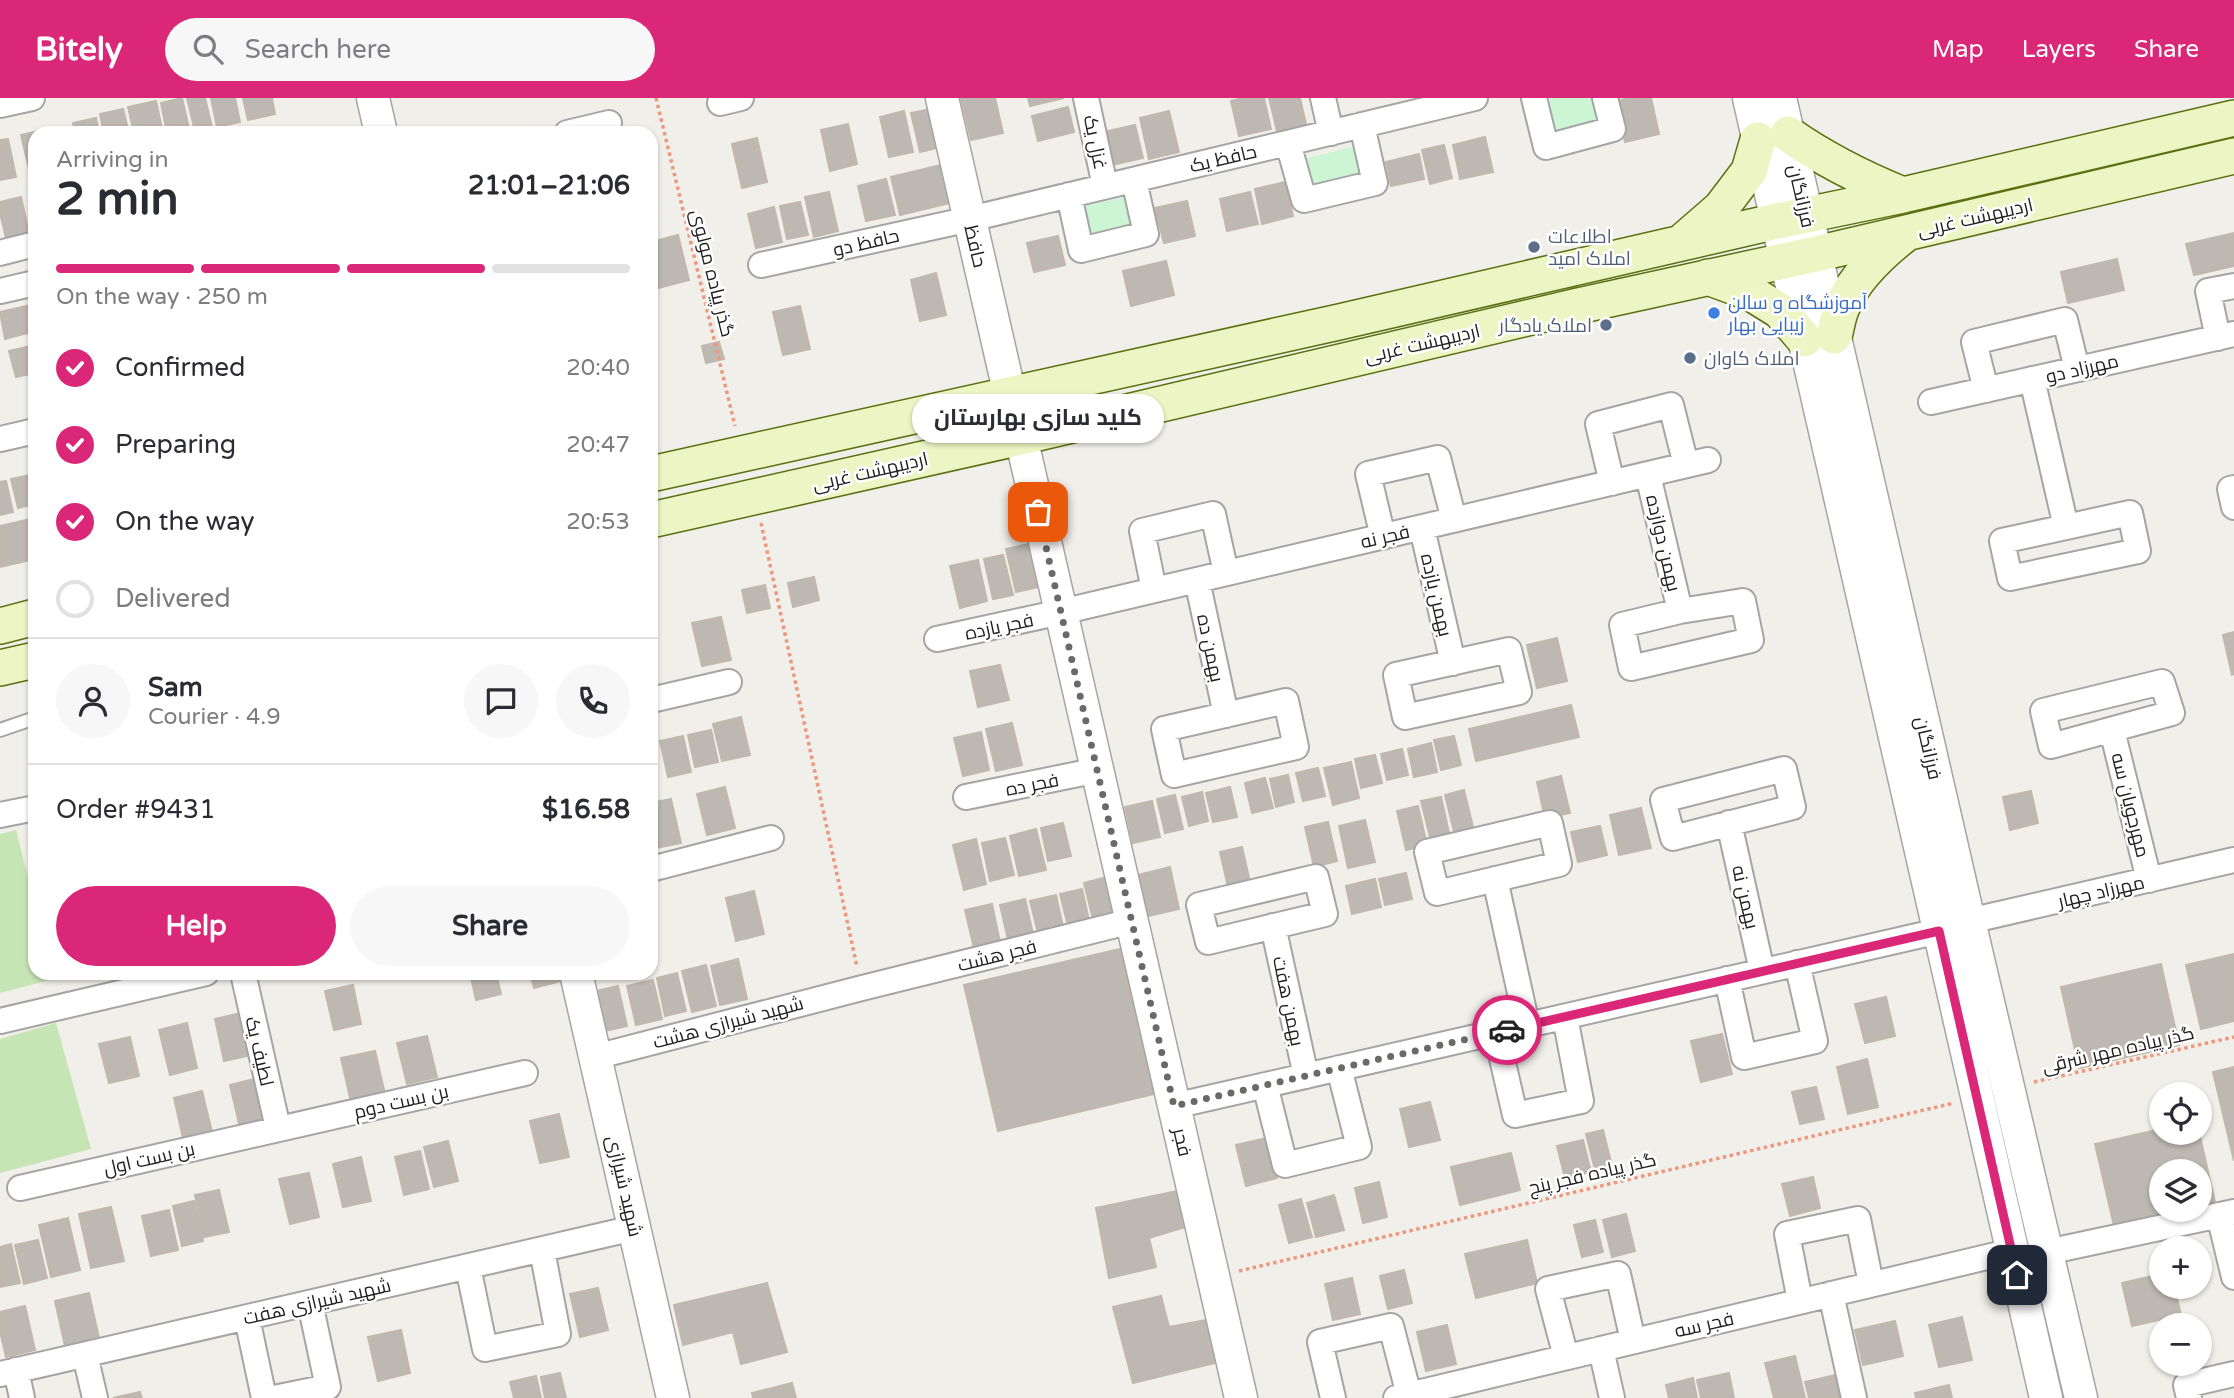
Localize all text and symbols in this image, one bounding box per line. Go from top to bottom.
search box [165,18,655,81]
text: Bitely [35,30,123,69]
icon: search [189,30,227,68]
text: Search here [245,34,391,65]
text: Map [1932,35,1984,64]
text: Layers [2022,35,2096,64]
text: Share [2134,35,2199,64]
street label: غزل یک [1079,113,1112,171]
street label: حافظ یک [1187,141,1259,177]
text: Arriving in [56,146,169,174]
street label: فرزانگان [1783,163,1819,230]
text: 21:01–21:06 [468,170,630,201]
text: 2 min [56,172,179,227]
street label: اردیبهشت غربی [1915,194,2035,242]
street label: گذر پیاده مولوی [685,207,739,340]
street label: حافظ [959,223,991,270]
street label: حافظ دو [831,225,901,261]
place label: اطلاعات املاک امید [1548,226,1631,270]
marker: اطلاعات املاک امید [1526,239,1542,255]
text: On the way · 250 m [56,283,268,311]
place label: آموزشگاه و سالن زیبایی بهار [1727,292,1867,336]
marker: آموزشگاه و سالن زیبایی بهار [1706,305,1722,321]
place label: املاک یادگار [1498,315,1592,337]
marker: املاک یادگار [1598,317,1614,333]
street label: اردیبهشت غربی [1362,320,1482,368]
place label: املاک کاوان [1704,348,1800,370]
icon: check [56,349,94,387]
marker: املاک کاوان [1682,350,1698,366]
street label: مهرزاد دو [2044,350,2121,388]
text: Confirmed [115,352,245,383]
text: 20:40 [566,354,630,382]
callout: کلید سازی بهارستان [912,393,1164,442]
text: کلید سازی بهارستان [934,404,1142,432]
icon: check [56,426,94,464]
text: Preparing [115,429,236,460]
text: 20:47 [566,431,630,459]
street label: اردیبهشت غربی [810,448,930,496]
pin [1008,482,1068,542]
icon: bag [1019,493,1057,531]
street label: بهمن دوازده [1641,493,1685,594]
icon: check [56,503,94,541]
text: On the way [115,506,255,537]
text: 20:53 [566,508,630,536]
street label: فجر نه [1359,521,1412,553]
street label: بهمن یازده [1416,552,1456,639]
text: Delivered [115,583,231,614]
street label: فجر یازده [963,609,1036,645]
street label: بهمن ده [1192,612,1228,684]
button: person [56,664,130,738]
button: chat [464,664,538,738]
button: phone [556,664,630,738]
text: Sam [148,672,203,703]
text: Courier · 4.9 [148,703,281,731]
street label: فرزانگان [1910,715,1946,782]
street label: مهرجویان سه [2106,751,2154,860]
street label: فجر ده [1004,769,1061,801]
text: Order #9431 [56,794,216,825]
text: $16.58 [542,794,630,825]
street label: بهمن نه [1727,863,1763,931]
street label: مهرزاد چهار [2055,871,2147,914]
button: Help [56,886,336,966]
button: Share [350,886,630,966]
street label: فجر هشت [955,936,1039,976]
street label: بهمن هفت [1268,954,1308,1048]
street label: شهید شیرازی هشت [651,992,806,1054]
courier [1472,995,1542,1065]
icon: car [1488,1011,1526,1049]
street label: لطیف یک [240,1014,278,1088]
street label: گذر پیاده مهر شرقی [2040,1022,2197,1079]
street label: بن بست دوم [352,1080,451,1126]
map controls [2149,1082,2212,1376]
button: locate [2149,1082,2212,1145]
street label: فجر [1168,1125,1196,1159]
street label: شهید شیرازی [602,1134,646,1239]
street label: بن بست اول [101,1138,197,1180]
street label: گذر پیاده فجر پنج [1526,1149,1659,1201]
button: layers [2149,1159,2212,1222]
button: + [2149,1236,2212,1299]
pin [1987,1245,2047,1305]
icon: home [1998,1256,2036,1294]
street label: شهید شیرازی هفت [241,1274,393,1330]
street label: فجر سه [1672,1307,1736,1342]
button: − [2149,1313,2212,1376]

